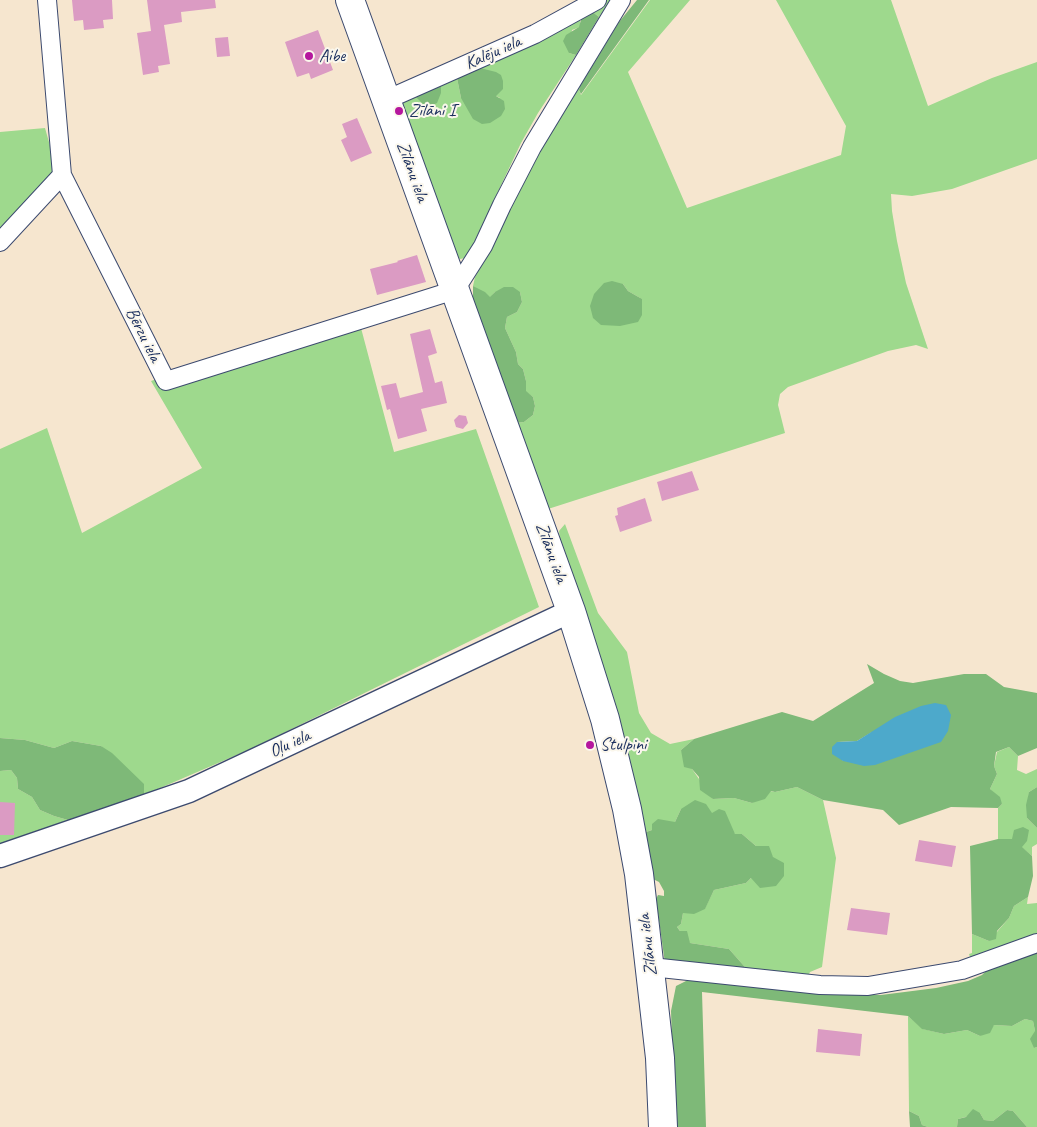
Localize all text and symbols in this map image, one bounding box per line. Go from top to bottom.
street label: Kalēju iela [462,31,524,75]
place label: Aibe [319,45,345,67]
marker: Aibe [303,50,315,62]
place label: Zīlāni I [409,100,456,122]
marker: Zīlāni I [393,105,405,117]
street label: Zīlānu iela [391,139,433,205]
street label: Bērzu iela [120,304,166,366]
street label: Zīlānu iela [530,520,572,586]
street label: Oļu iela [266,725,314,763]
place label: Stulpiņi [600,734,646,756]
marker: Stulpiņi [584,739,596,751]
street label: Zīlānu iela [633,913,663,977]

